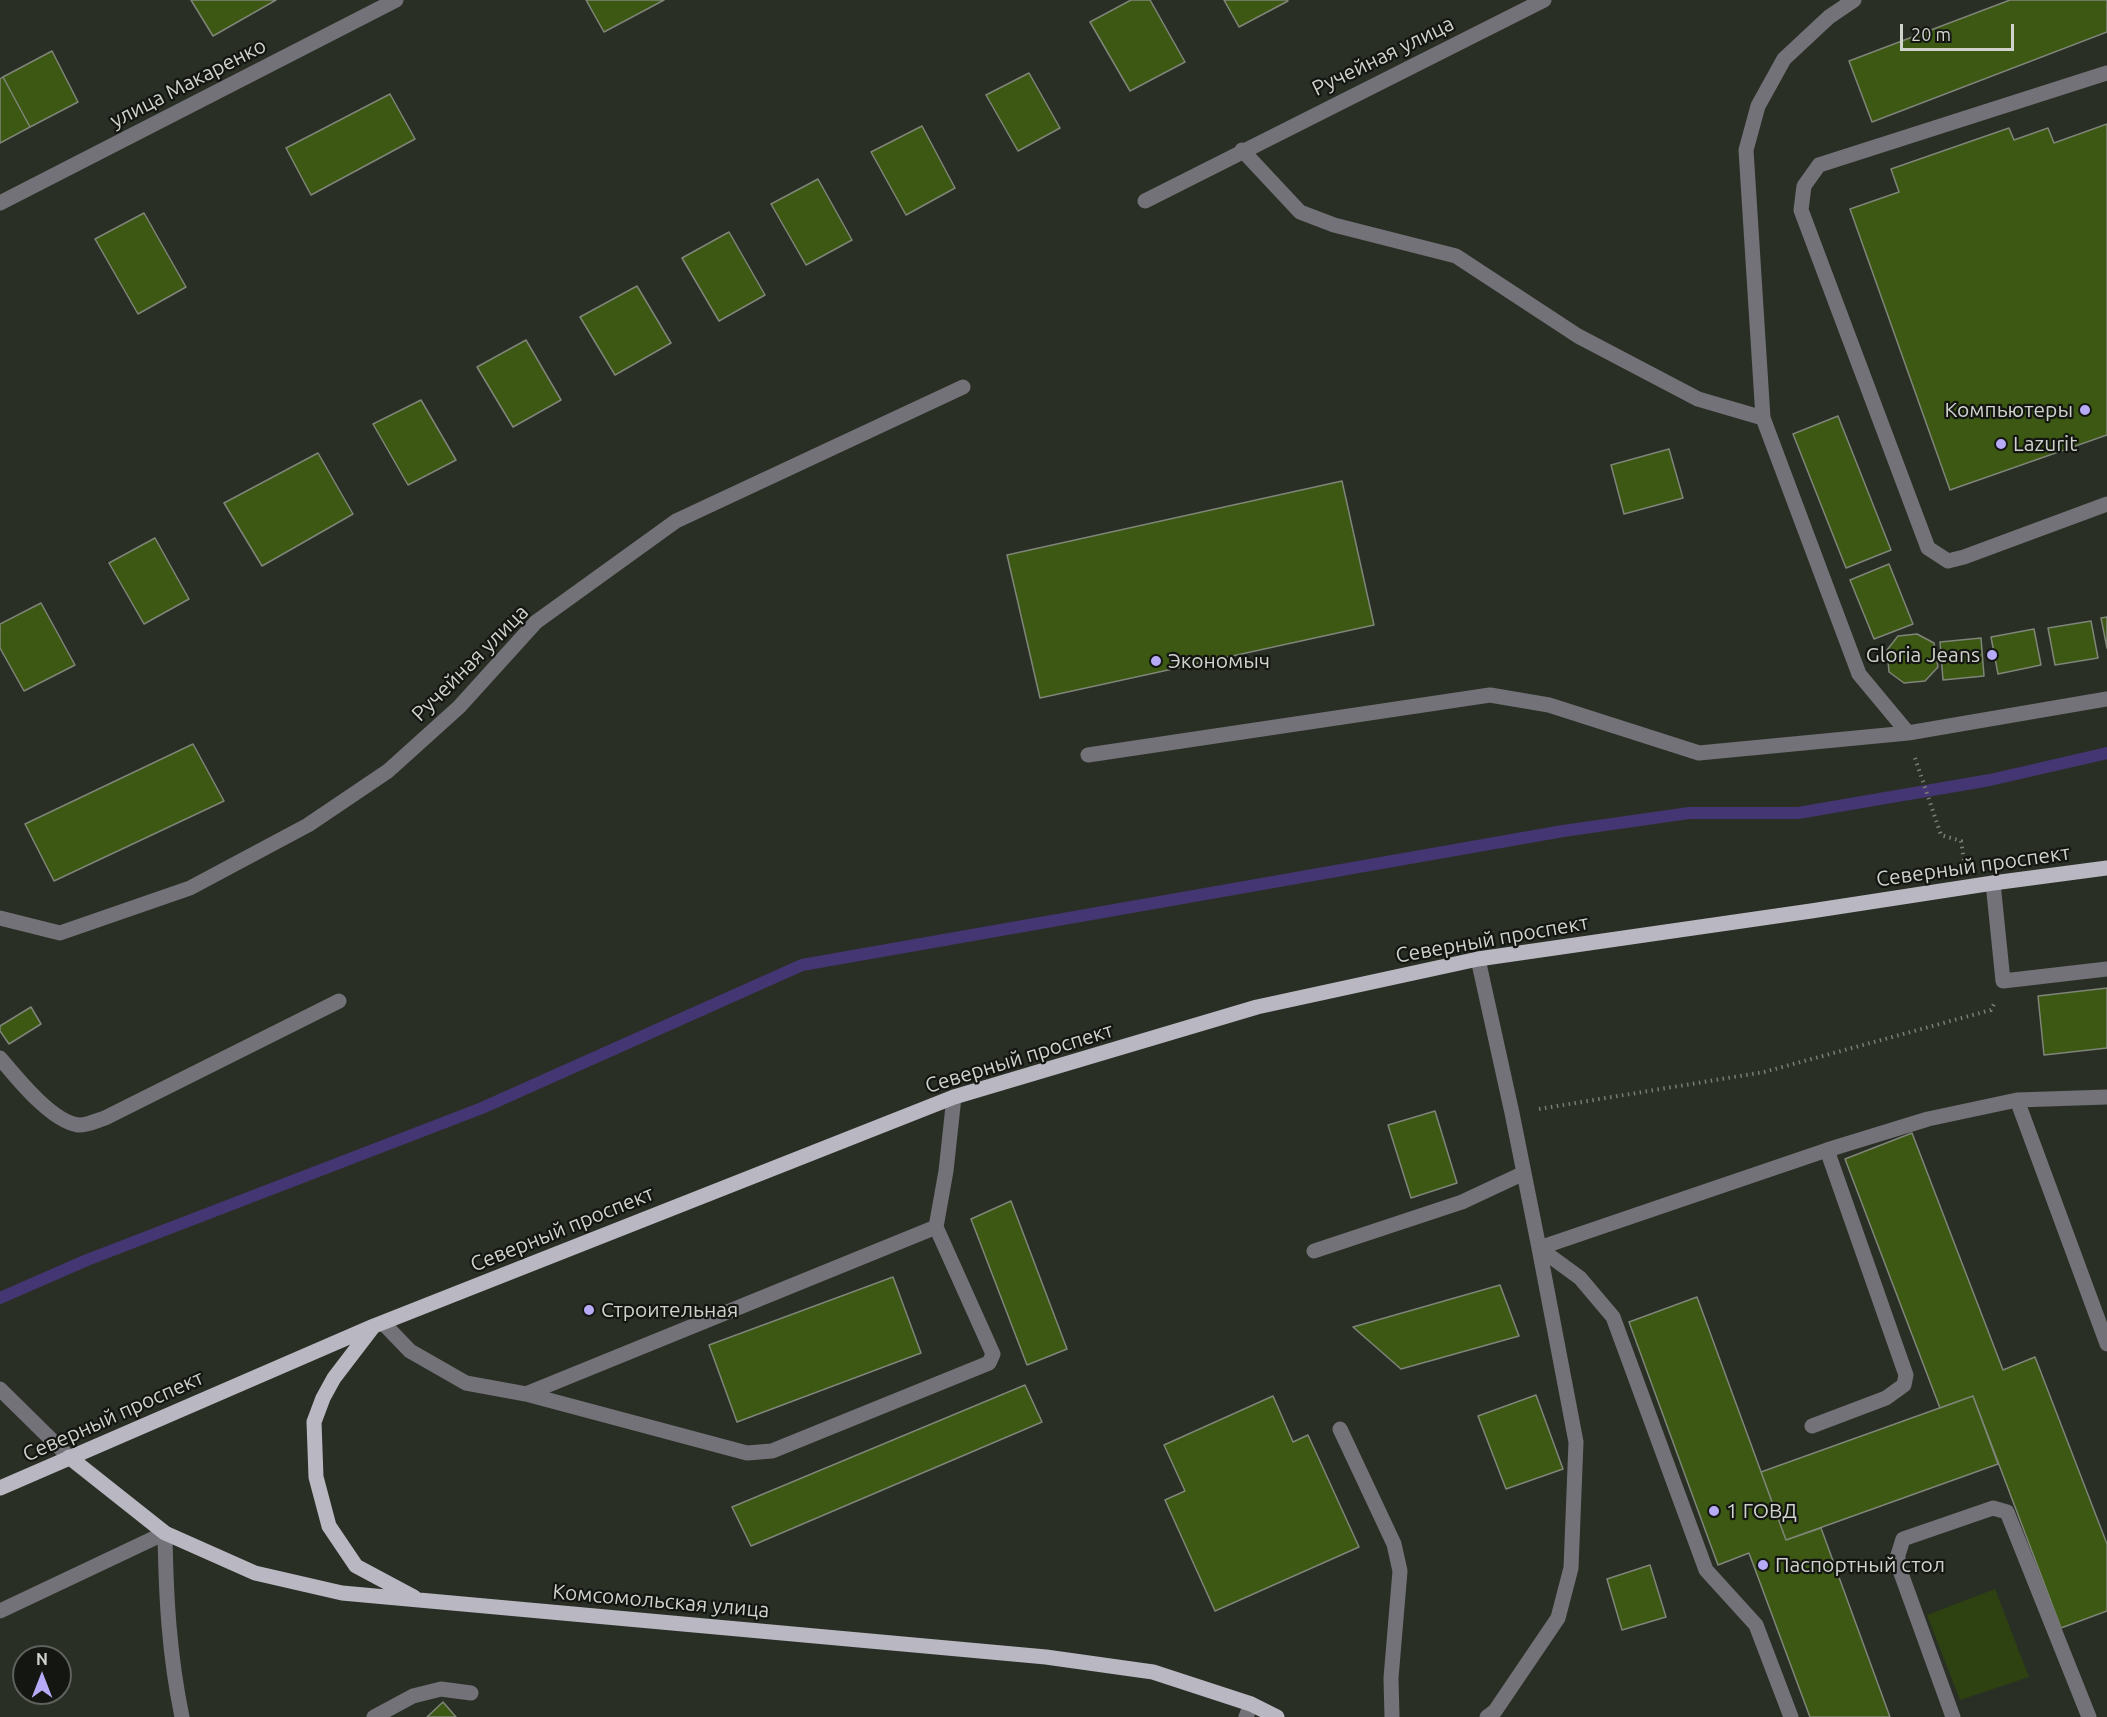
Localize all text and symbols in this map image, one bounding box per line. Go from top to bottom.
street label: Ручейная улица [1308,11,1458,101]
scale bar [1903,12,2017,50]
text: 20 m [1911,24,1951,44]
street label: улица Макаренко [106,33,270,133]
place label: Компьютеры [1945,397,2073,423]
marker: Компьютеры [2078,403,2092,417]
place label: Lazurit [2013,431,2077,457]
marker: Lazurit [1994,437,2008,451]
street label: Ручейная улица [406,599,534,727]
place label: Gloria Jeans [1866,642,1980,668]
place label: Экономыч [1168,648,1270,674]
marker: Gloria Jeans [1985,648,1999,662]
marker: Экономыч [1149,654,1163,668]
street label: Северный проспект [1875,840,2071,892]
street label: Северный проспект [1394,910,1590,968]
street label: Северный проспект [922,1017,1116,1099]
street label: Северный проспект [467,1181,657,1277]
place label: Строительная [601,1297,738,1323]
marker: Строительная [582,1303,596,1317]
street label: Северный проспект [19,1365,207,1467]
place label: 1 ГОВД [1726,1498,1797,1524]
marker: 1 ГОВД [1707,1504,1721,1518]
place label: Паспортный стол [1775,1552,1945,1578]
marker: Паспортный стол [1756,1558,1770,1572]
street label: Комсомольская улица [551,1579,771,1623]
north arrow [12,1645,72,1705]
text: N [36,1650,48,1668]

